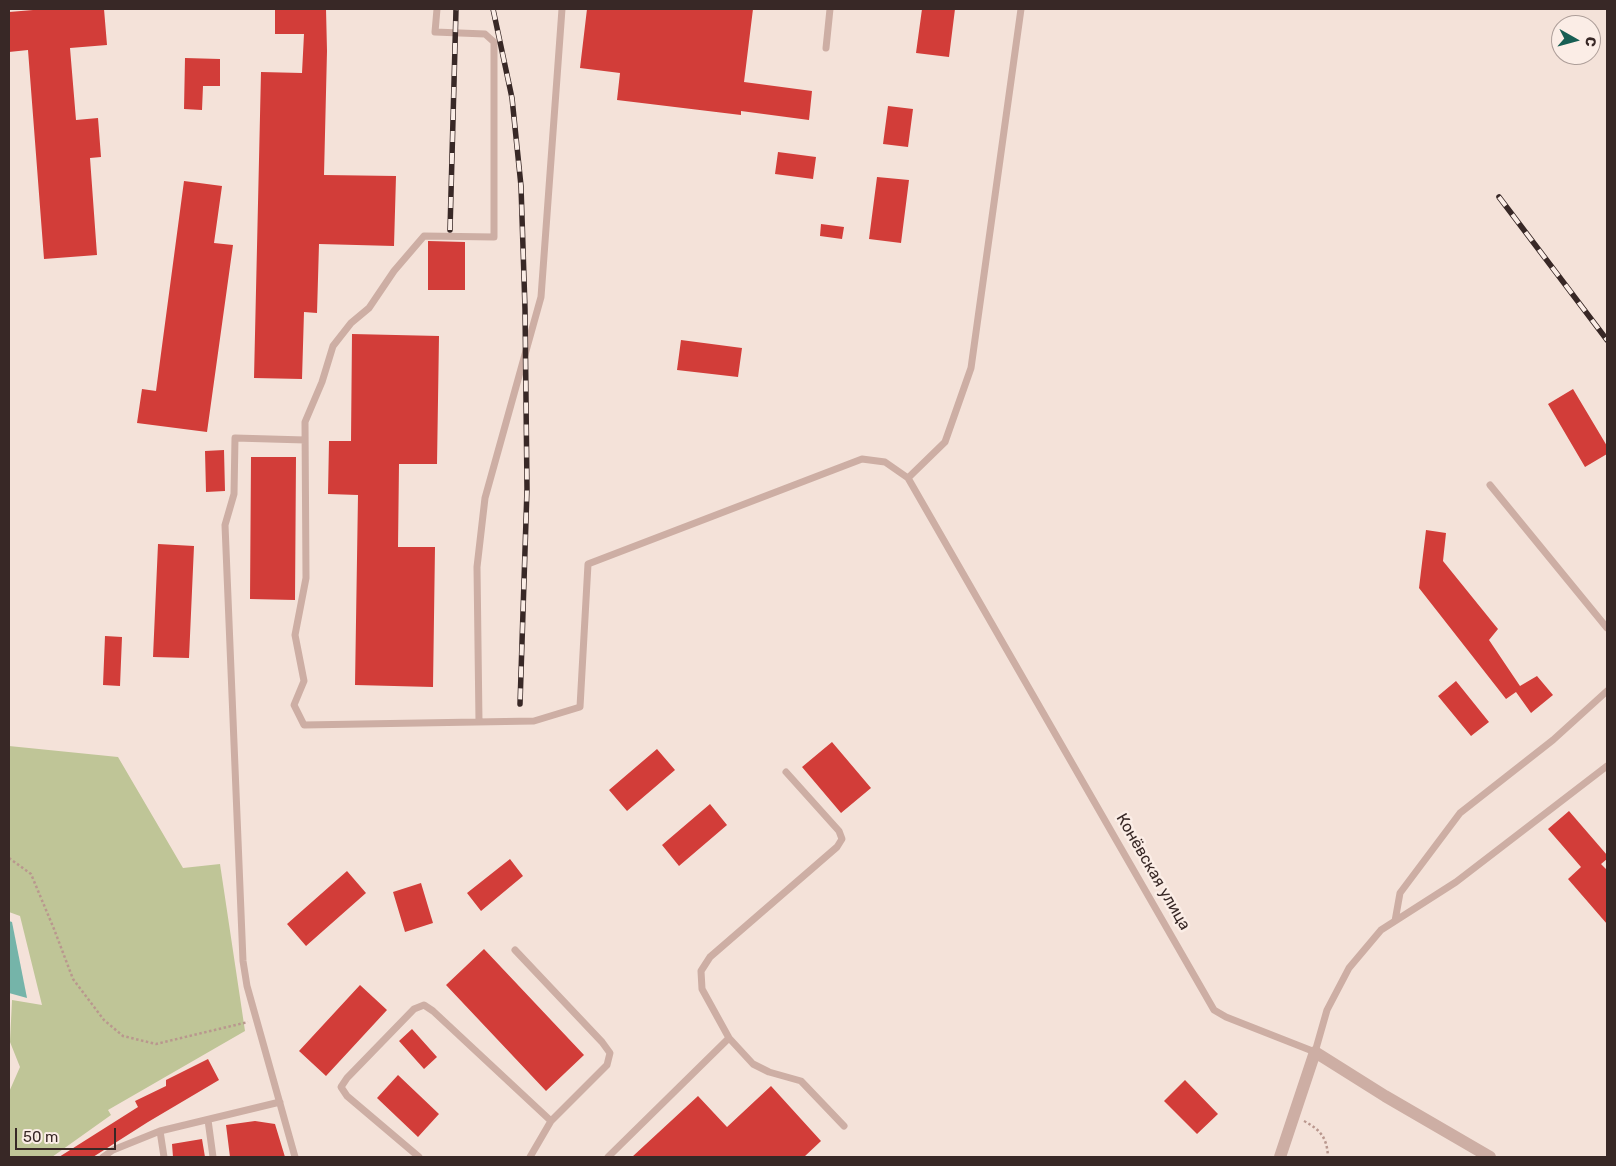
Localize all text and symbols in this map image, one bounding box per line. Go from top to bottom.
north arrow [1551,15,1601,65]
text: С [1581,36,1599,48]
street label: Конёвская улица [1112,810,1194,934]
scale bar [18,1118,119,1150]
text: 50 m [23,1128,58,1146]

